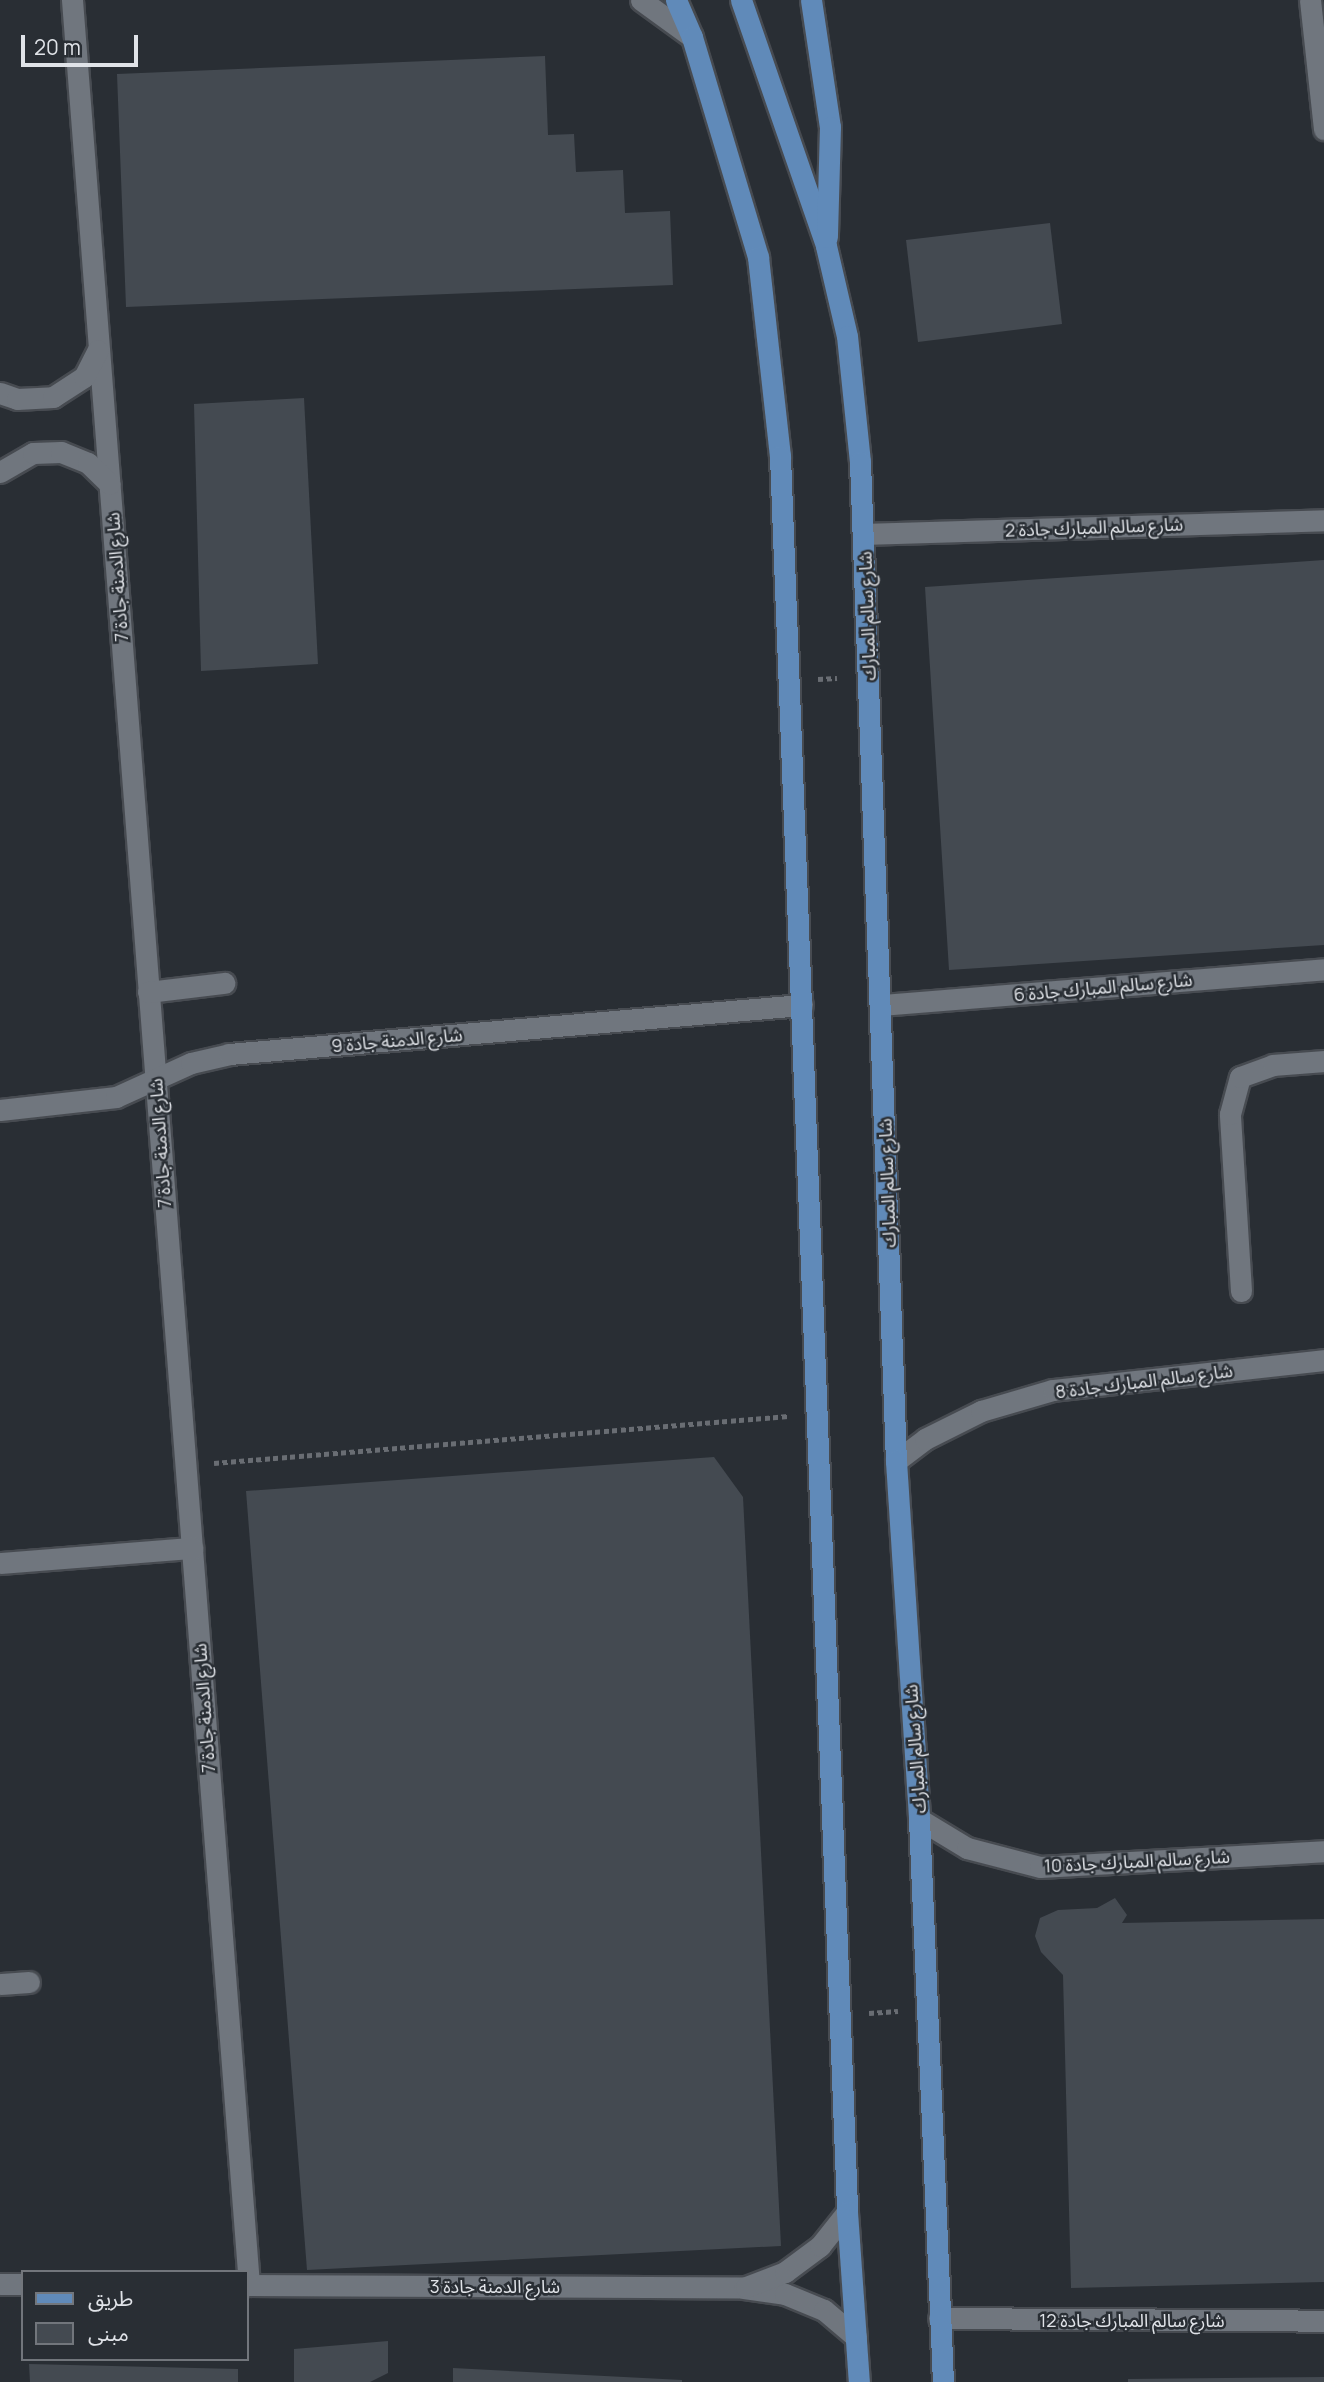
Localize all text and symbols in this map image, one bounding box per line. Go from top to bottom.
scale bar [24,21,142,65]
text: 20 m [34,33,81,61]
street label: شارع الدمنة جادة 7 [102,512,132,642]
street label: شارع سالم المبارك جادة 2 [1004,513,1184,541]
street label: شارع سالم المبارك [854,551,880,681]
street label: شارع سالم المبارك جادة 6 [1013,968,1193,1006]
street label: شارع الدمنة جادة 9 [330,1024,464,1056]
street label: شارع الدمنة جادة 7 [145,1078,175,1208]
street label: شارع سالم المبارك [874,1118,900,1248]
street label: شارع سالم المبارك جادة 8 [1054,1359,1234,1403]
street label: شارع الدمنة جادة 7 [189,1643,219,1773]
street label: شارع سالم المبارك [900,1684,930,1814]
street label: شارع سالم المبارك جادة 10 [1043,1845,1231,1877]
legend [21,2270,248,2361]
street label: شارع الدمنة جادة 3 [430,2275,560,2297]
text: طريق [88,2284,133,2312]
street label: شارع سالم المبارك جادة 12 [1039,2309,1225,2331]
text: مبنى [88,2319,129,2347]

